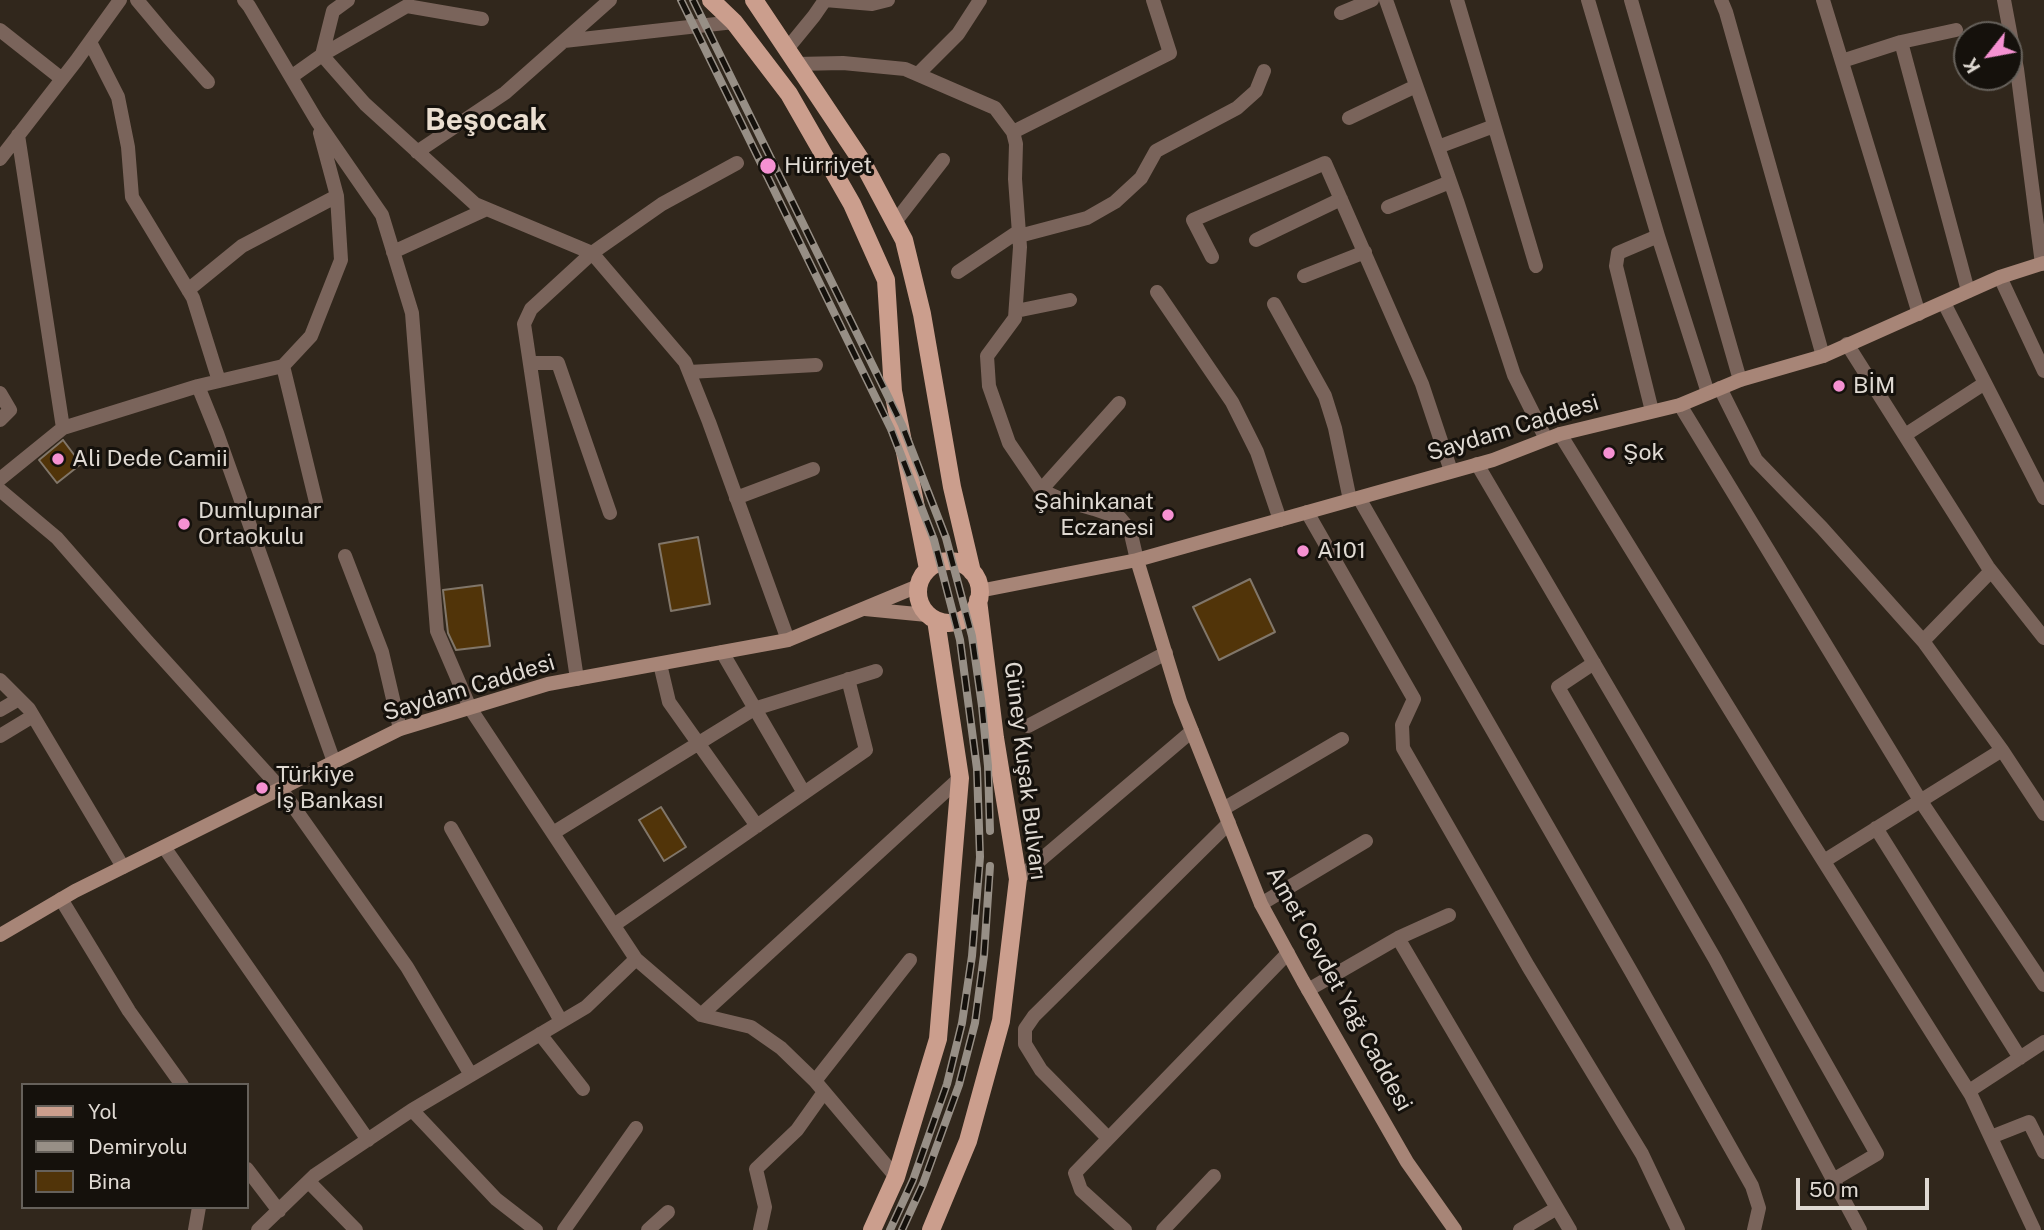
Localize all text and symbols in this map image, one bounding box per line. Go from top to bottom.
north arrow [1953,21,2023,91]
text: K [1959,54,1985,77]
district label: Beşocak [425,103,547,139]
place label: Hürriyet [784,152,872,180]
marker: Hürriyet [758,156,778,176]
place label: BİM [1853,372,1895,400]
marker: BİM [1831,378,1847,394]
street label: Saydam Caddesi [1424,389,1602,467]
place label: Şok [1623,439,1664,467]
place label: Ali Dede Camii [72,445,228,473]
marker: Şok [1601,445,1617,461]
marker: Ali Dede Camii [50,451,66,467]
place label: Şahinkanat Eczanesi [1034,488,1154,542]
place label: Dumlupınar Ortaokulu [198,497,322,551]
marker: Şahinkanat Eczanesi [1160,507,1176,523]
marker: Dumlupınar Ortaokulu [176,516,192,532]
place label: A101 [1317,537,1366,565]
marker: A101 [1295,543,1311,559]
street label: Saydam Caddesi [380,649,558,727]
street label: Güney Kuşak Bulvarı [998,660,1052,882]
place label: Türkiye İş Bankası [276,761,384,815]
marker: Türkiye İş Bankası [254,780,270,796]
street label: Amet Cevdet Yağ Caddesi [1260,862,1418,1116]
legend [21,1083,248,1209]
text: Yol [88,1099,118,1124]
text: Demiryolu [88,1134,188,1159]
scale bar [1799,1164,1932,1208]
text: Bina [88,1169,131,1194]
text: 50 m [1809,1177,1859,1202]

